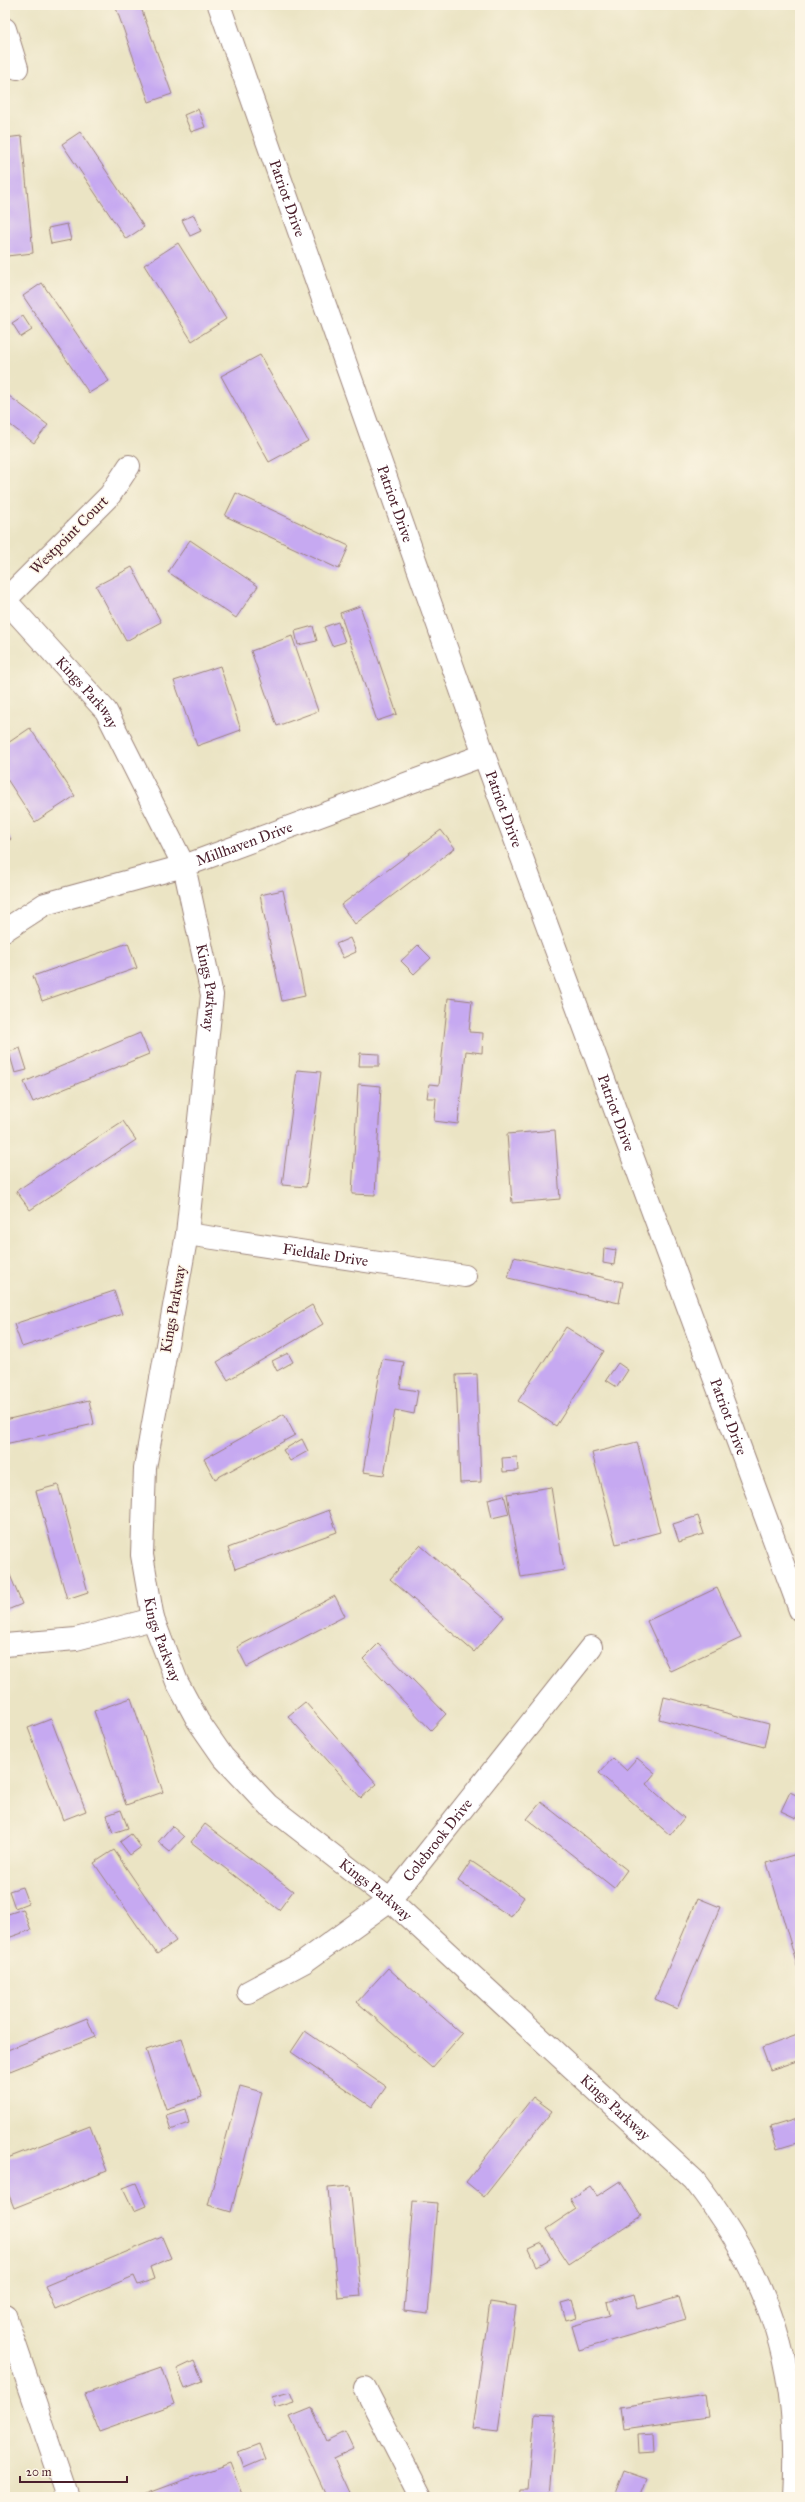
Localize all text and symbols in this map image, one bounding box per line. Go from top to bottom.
street label: Patriot Drive [265,157,309,239]
street label: Patriot Drive [373,463,417,545]
street label: Westpoint Court [26,492,112,578]
street label: Kings Parkway [52,653,123,732]
street label: Patriot Drive [482,768,526,850]
street label: Millhaven Drive [193,818,295,870]
street label: Kings Parkway [192,942,221,1033]
street label: Patriot Drive [594,1072,639,1154]
street label: Fieldale Drive [281,1240,369,1270]
street label: Kings Parkway [156,1263,190,1354]
street label: Patriot Drive [706,1376,751,1458]
street label: Kings Parkway [140,1596,185,1685]
street label: Colebrook Drive [399,1795,476,1885]
street label: Kings Parkway [335,1855,416,1925]
street label: Kings Parkway [577,2071,655,2145]
scale bar [20,2458,127,2484]
text: 20 m [26,2465,52,2479]

